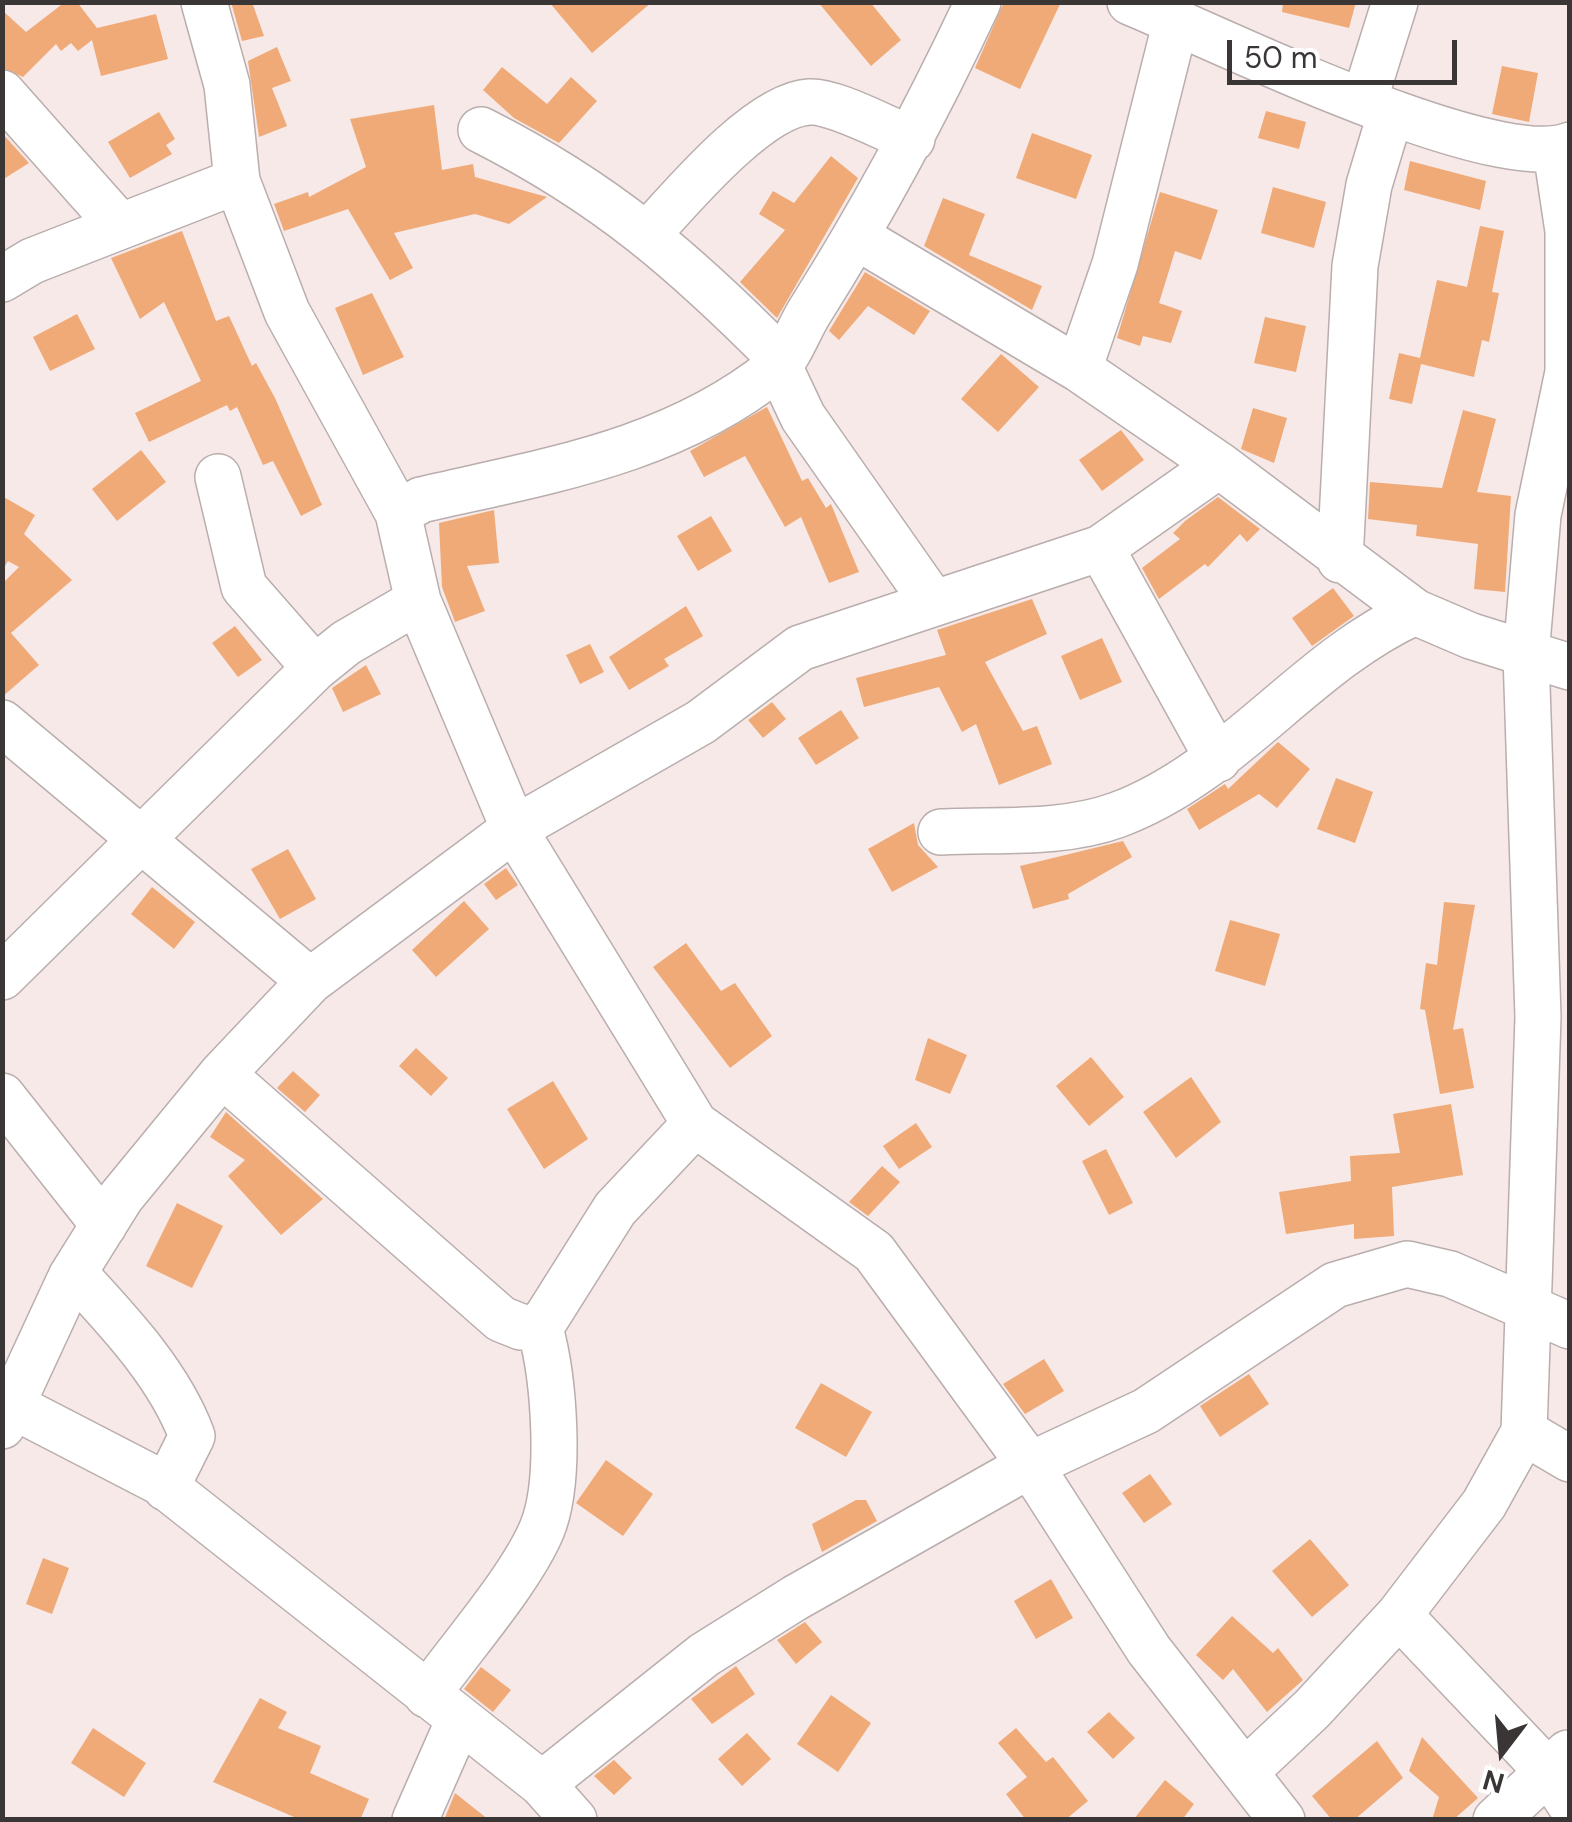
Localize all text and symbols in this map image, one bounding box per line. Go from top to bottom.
scale bar [1232,20,1462,82]
text: 50 m [1244,38,1318,77]
north arrow [1452,1702,1552,1802]
text: N [1479,1761,1509,1802]

